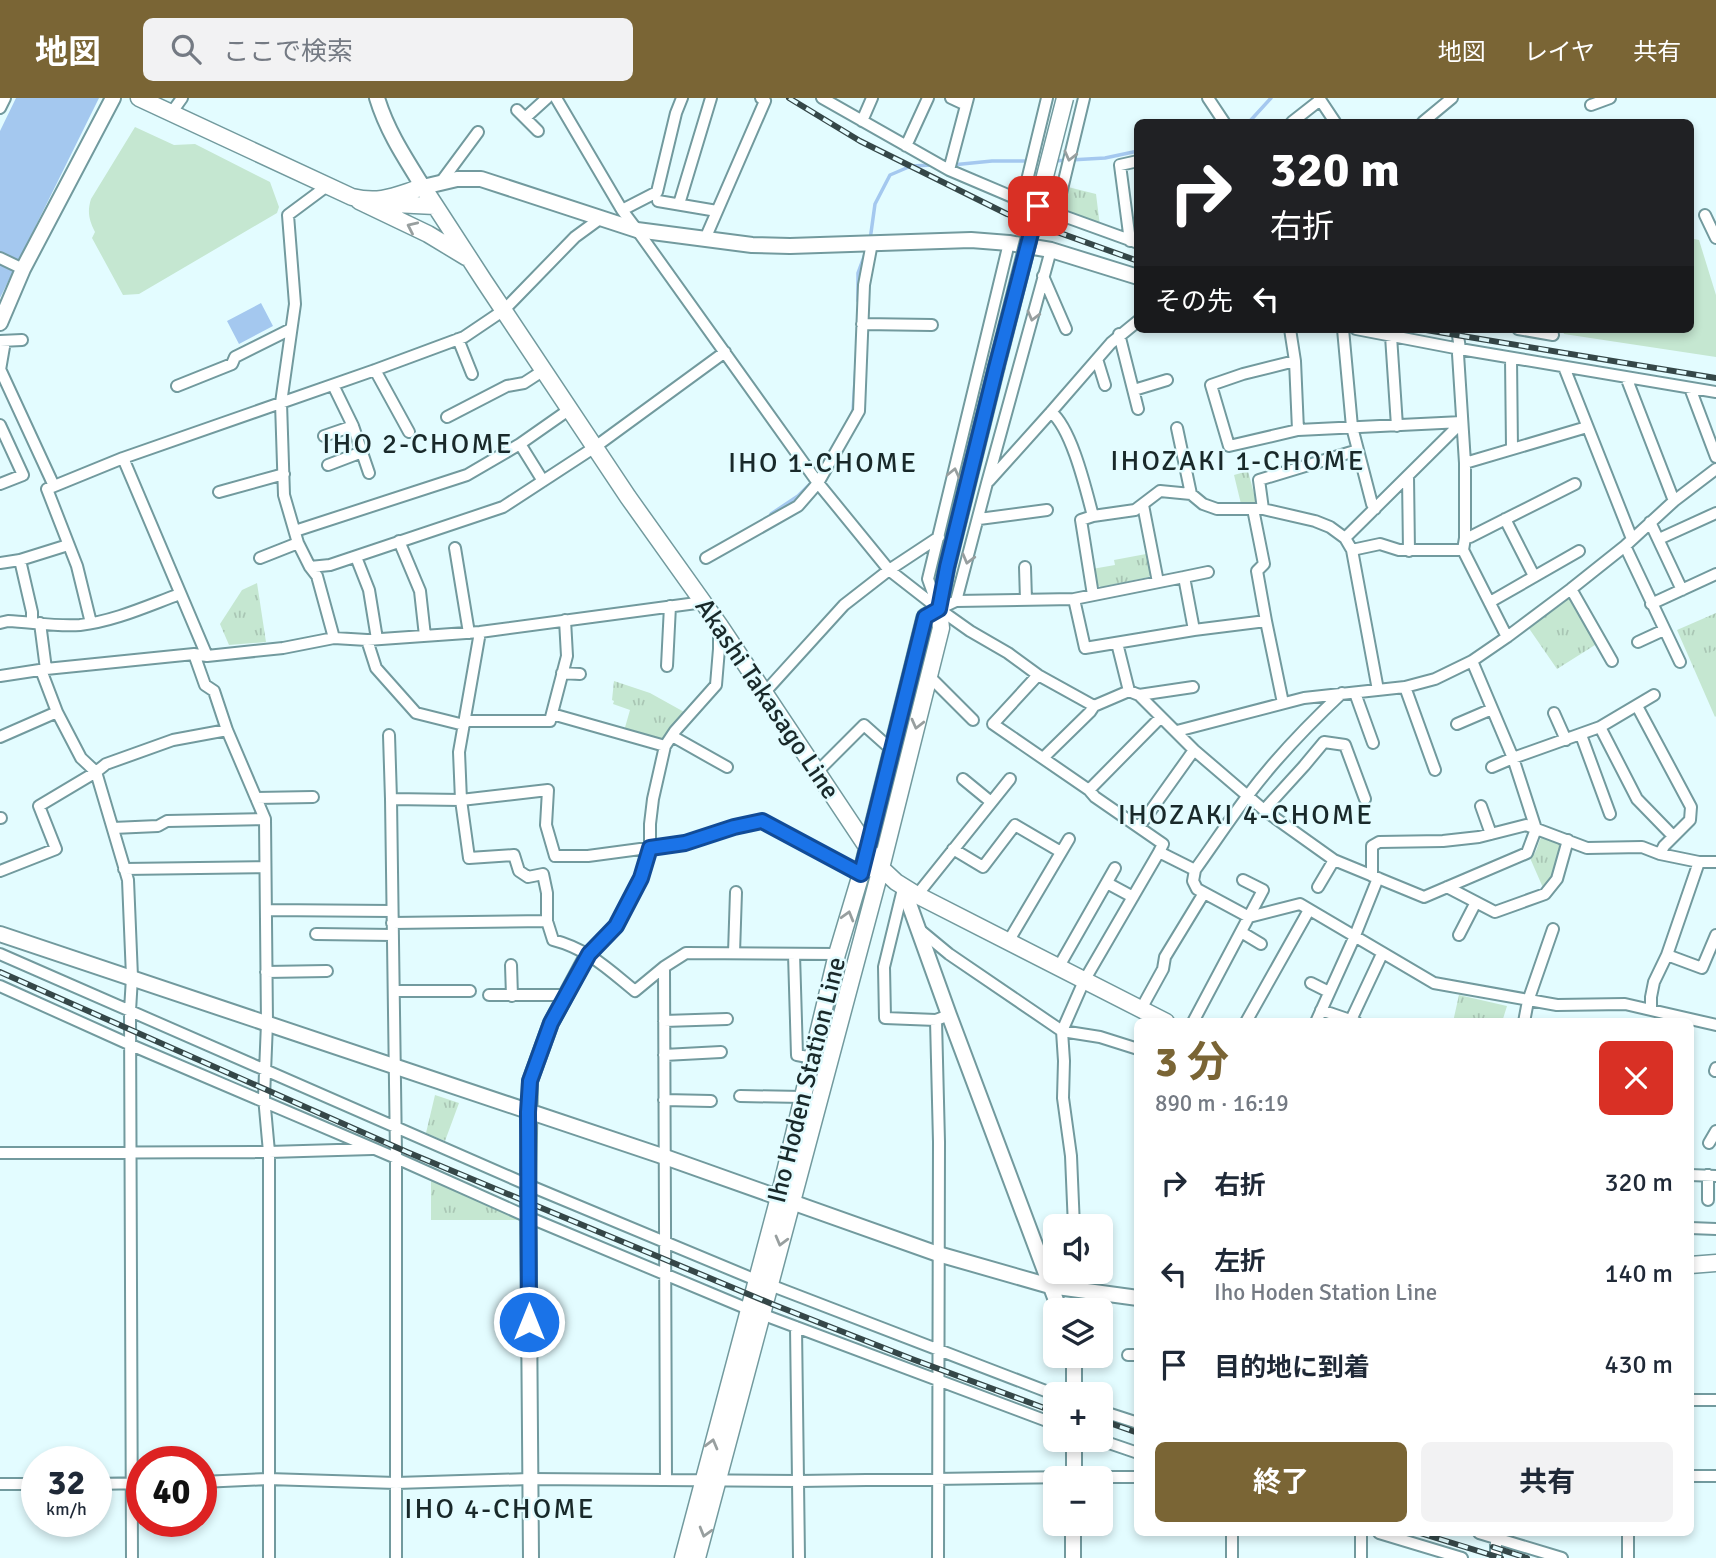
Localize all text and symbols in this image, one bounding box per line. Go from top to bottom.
search box [143,18,633,81]
icon: search [167,30,205,68]
text: 地図 [35,32,101,73]
text: ここで検索 [223,36,353,68]
text: 地図 [1438,37,1486,67]
text: レイヤ [1524,37,1595,67]
text: 共有 [1633,37,1681,67]
text: 320 m [1270,140,1400,200]
icon: right [1155,147,1246,238]
one-way arrow [1064,150,1078,162]
pin [1008,176,1068,236]
icon: arrive [1019,187,1057,225]
text: 右折 [1270,207,1334,246]
one-way arrow [407,221,419,235]
icon: left [1247,280,1285,318]
text: その先 [1155,286,1233,318]
one-way arrow [1026,309,1041,321]
district label: IHO 2-CHOME [322,427,514,461]
district label: IHOZAKI 1-CHOME [1110,444,1366,478]
district label: IHO 1-CHOME [728,446,918,480]
one-way arrow [946,467,960,479]
one-way arrow [962,553,976,565]
street label: Akashi Takasago Line [688,592,846,806]
one-way arrow [911,718,925,730]
district label: IHOZAKI 4-CHOME [1118,798,1374,832]
one-way arrow [840,910,855,922]
street label: Iho Hoden Station Line [761,954,853,1206]
text: 3 分 [1155,1037,1229,1088]
button: close [1599,1041,1673,1115]
text: 890 m · 16:19 [1155,1089,1289,1118]
icon: right [1155,1164,1193,1202]
text: 320 m [1604,1167,1673,1199]
text: 右折 [1214,1170,1266,1202]
map controls [1043,1214,1113,1536]
button: sound [1043,1214,1113,1284]
one-way arrow [775,1235,789,1247]
text: 左折 [1214,1246,1266,1278]
icon: left [1155,1255,1193,1293]
text: 140 m [1604,1258,1673,1290]
text: Iho Hoden Station Line [1214,1278,1437,1307]
position arrow [492,1285,566,1359]
button: layers [1043,1298,1113,1368]
icon: arrive [1155,1346,1193,1384]
text: 430 m [1604,1349,1673,1381]
text: 目的地に到着 [1214,1352,1370,1384]
button: + [1043,1382,1113,1452]
one-way arrow [704,1439,718,1451]
button: 終了 [1155,1442,1407,1522]
button: 共有 [1421,1442,1673,1522]
speed limit sign: 40 [126,1446,217,1537]
text: 32 [48,1461,85,1504]
button: − [1043,1466,1113,1536]
district label: IHO 4-CHOME [404,1492,596,1526]
text: km/h [46,1498,87,1520]
one-way arrow [698,1526,713,1538]

